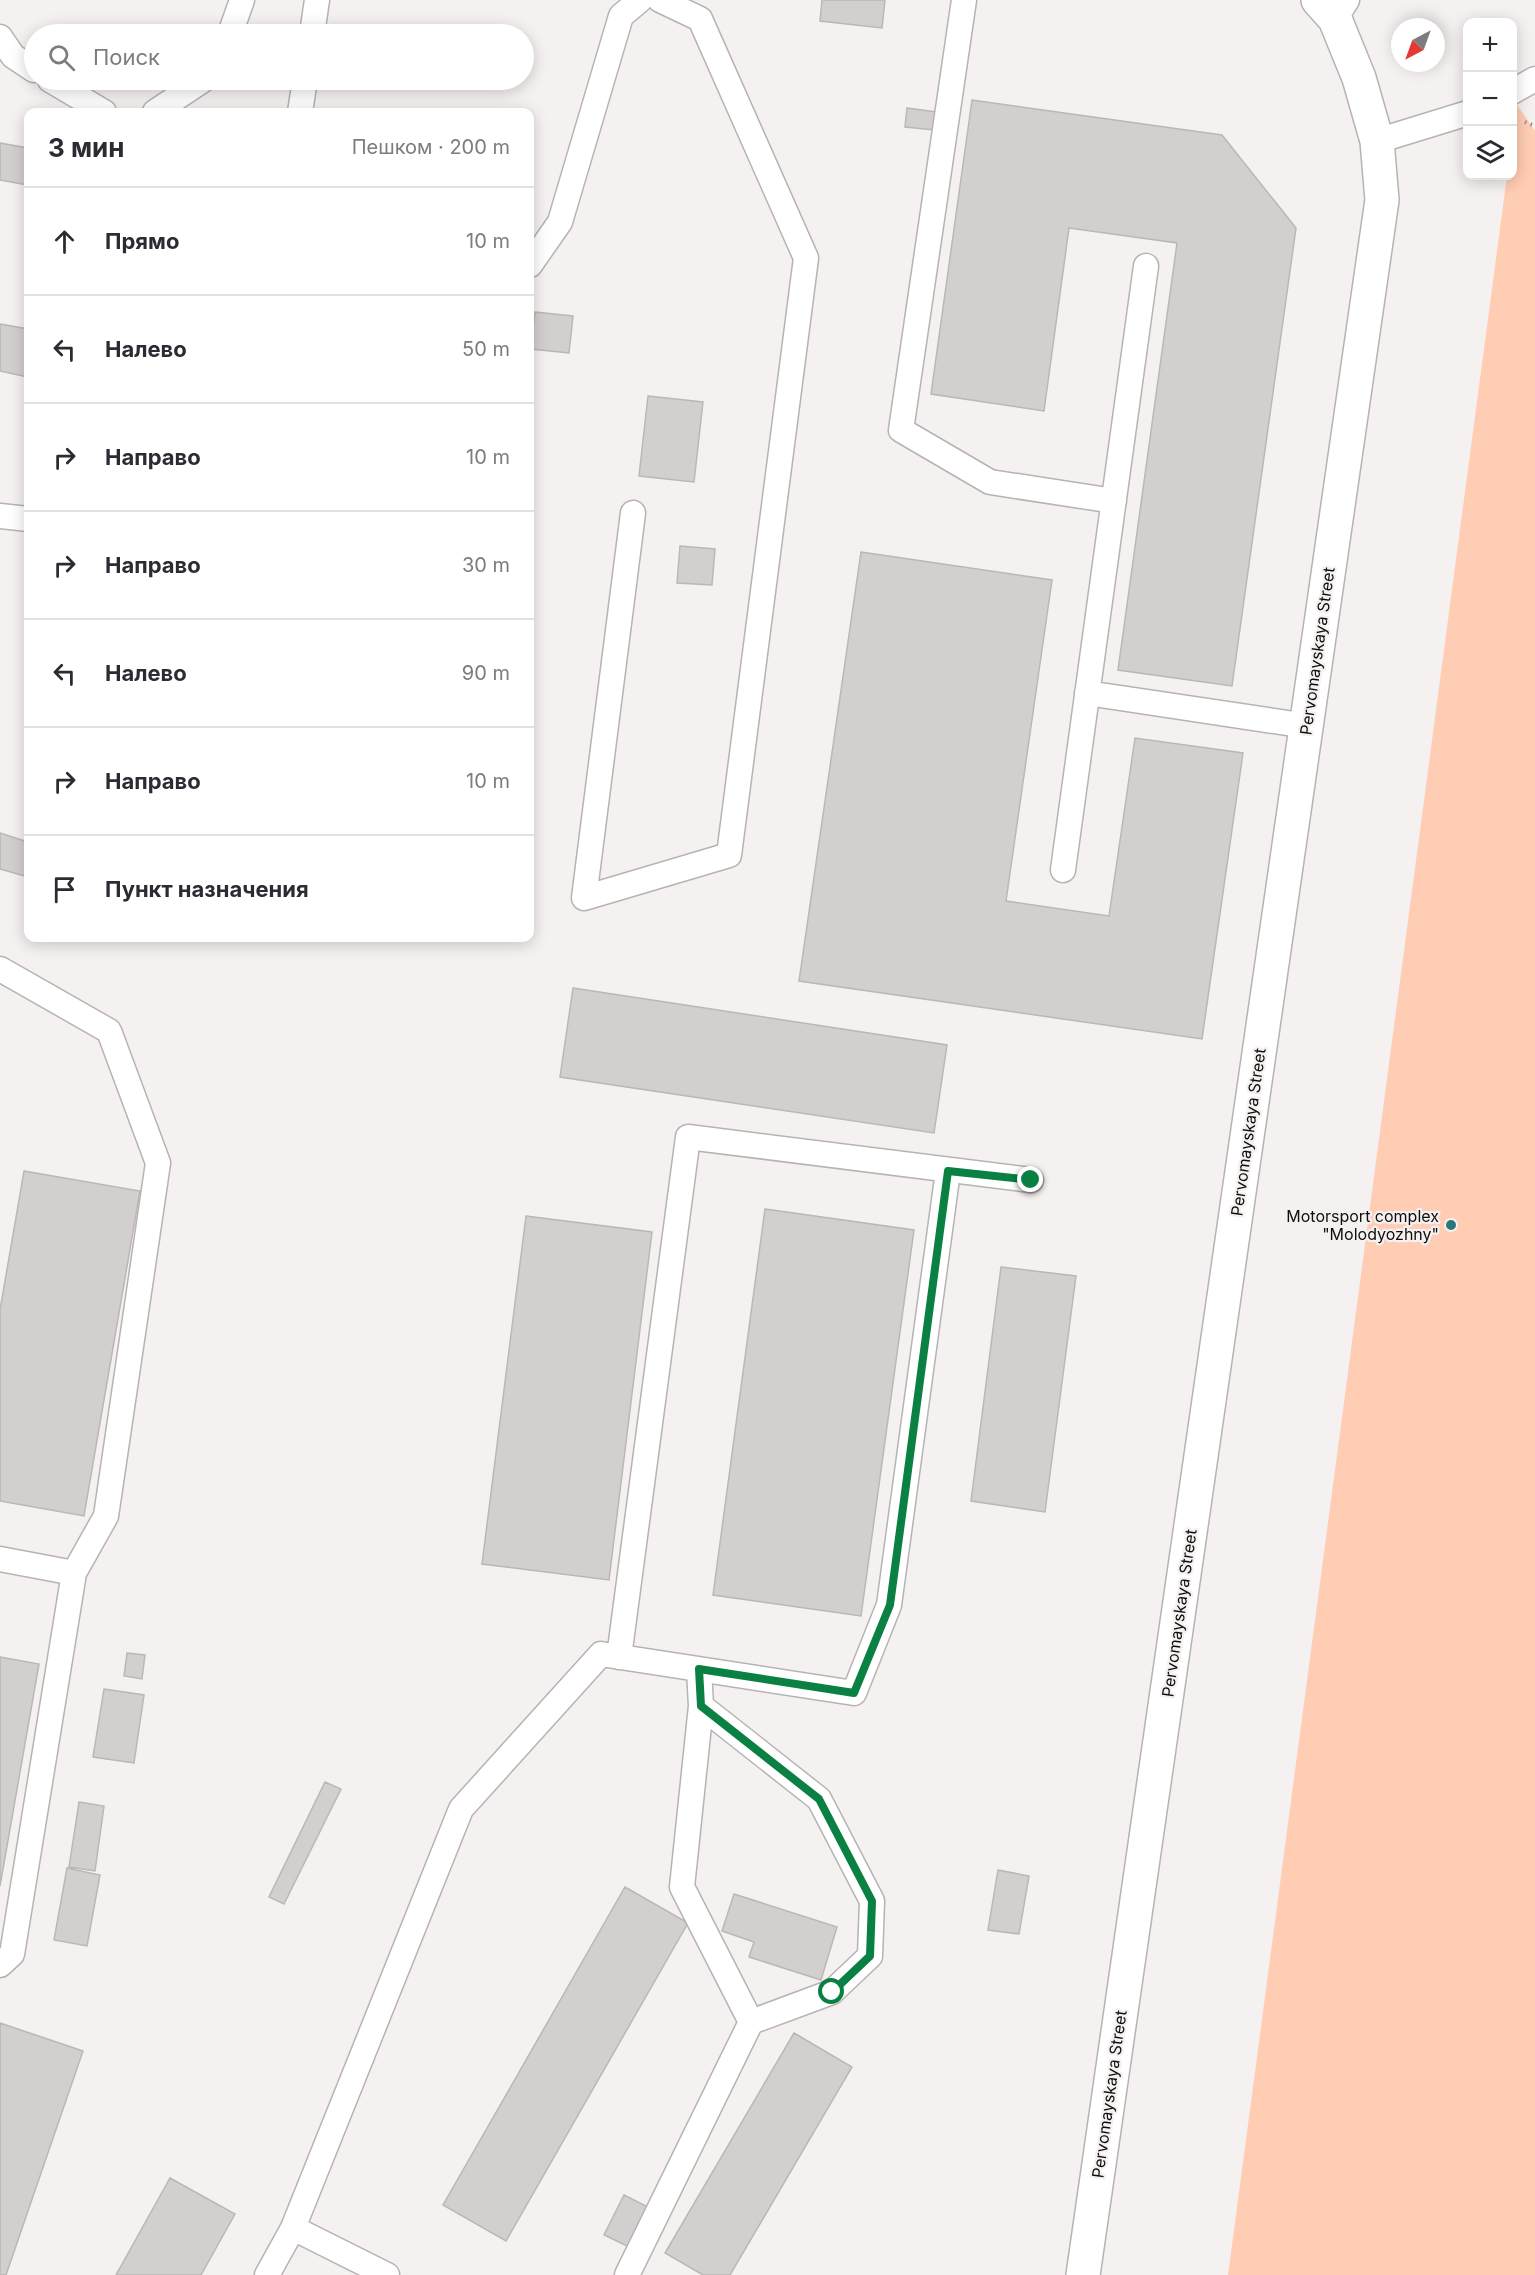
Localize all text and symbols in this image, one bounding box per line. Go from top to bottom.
north arrow [1391,18,1445,72]
map controls [1463,18,1517,180]
button: + [1463,18,1517,72]
search box [24,24,534,90]
icon: search [45,41,78,74]
text: Поиск [93,44,160,70]
button: − [1463,72,1517,126]
button: layers [1463,126,1517,180]
text: 3 мин [48,132,124,163]
text: Пешком · 200 m [352,135,510,159]
icon: ahead [48,225,81,258]
text: Прямо [105,228,179,254]
text: 10 m [466,229,510,253]
icon: left [48,333,81,366]
text: Налево [105,336,187,362]
text: 50 m [462,337,510,361]
icon: right [48,441,81,474]
text: Направо [105,444,201,470]
text: 10 m [466,445,510,469]
icon: right [48,549,81,582]
text: Направо [105,552,201,578]
text: 30 m [462,553,510,577]
street label: Pervomayskaya Street [1295,566,1339,736]
icon: left [48,657,81,690]
text: Налево [105,660,187,686]
text: 90 m [462,661,510,685]
icon: right [48,765,81,798]
text: Направо [105,768,201,794]
text: 10 m [466,769,510,793]
icon: arrive [48,873,81,906]
text: Пункт назначения [105,876,309,902]
street label: Pervomayskaya Street [1226,1047,1270,1217]
route end [1017,1166,1043,1192]
place label: Motorsport complex "Molodyozhny" [1286,1206,1439,1244]
marker: Motorsport complex "Molodyozhny" [1444,1218,1458,1232]
street label: Pervomayskaya Street [1157,1528,1201,1698]
route start [818,1978,844,2004]
street label: Pervomayskaya Street [1087,2009,1131,2179]

